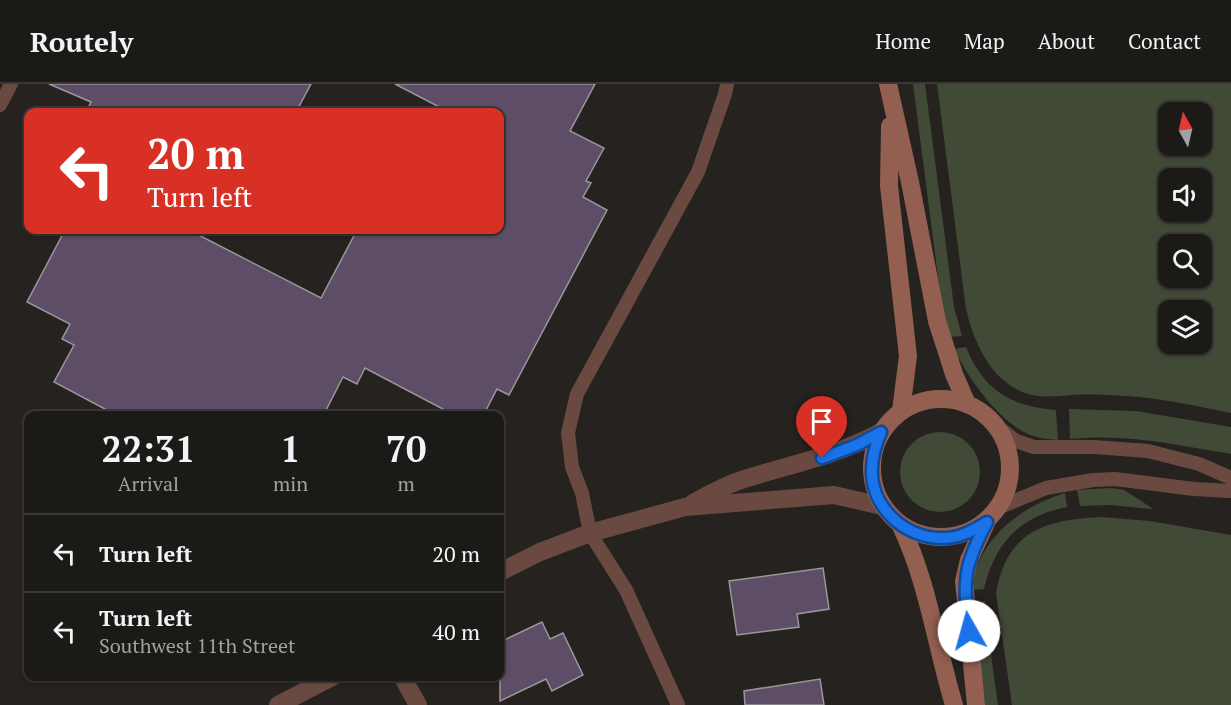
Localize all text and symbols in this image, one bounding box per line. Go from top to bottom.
text: Routely [30,23,133,60]
text: Home [875,27,931,55]
text: Map [964,27,1005,55]
text: About [1038,27,1095,55]
text: Contact [1128,27,1201,55]
north arrow [1158,102,1212,156]
map controls [1158,102,1212,354]
text: 20 m [147,125,245,181]
icon: left [48,132,126,210]
button: sound [1158,168,1212,222]
text: Turn left [147,179,252,215]
button: search [1158,234,1212,288]
button: layers [1158,300,1212,354]
pin [796,396,847,458]
icon: arrive [805,405,838,438]
text: 22:31 [102,425,195,472]
text: 1 [280,425,301,472]
text: 70 [386,425,426,472]
text: Arrival [118,470,179,497]
text: min [273,470,308,497]
text: m [397,470,415,497]
icon: left [48,537,81,570]
text: Turn left [99,539,192,568]
text: 20 m [432,539,480,568]
position arrow [937,599,1001,663]
text: Turn left [99,603,192,632]
icon: left [48,615,81,648]
text: 40 m [432,617,480,646]
text: Southwest 11th Street [99,632,295,659]

